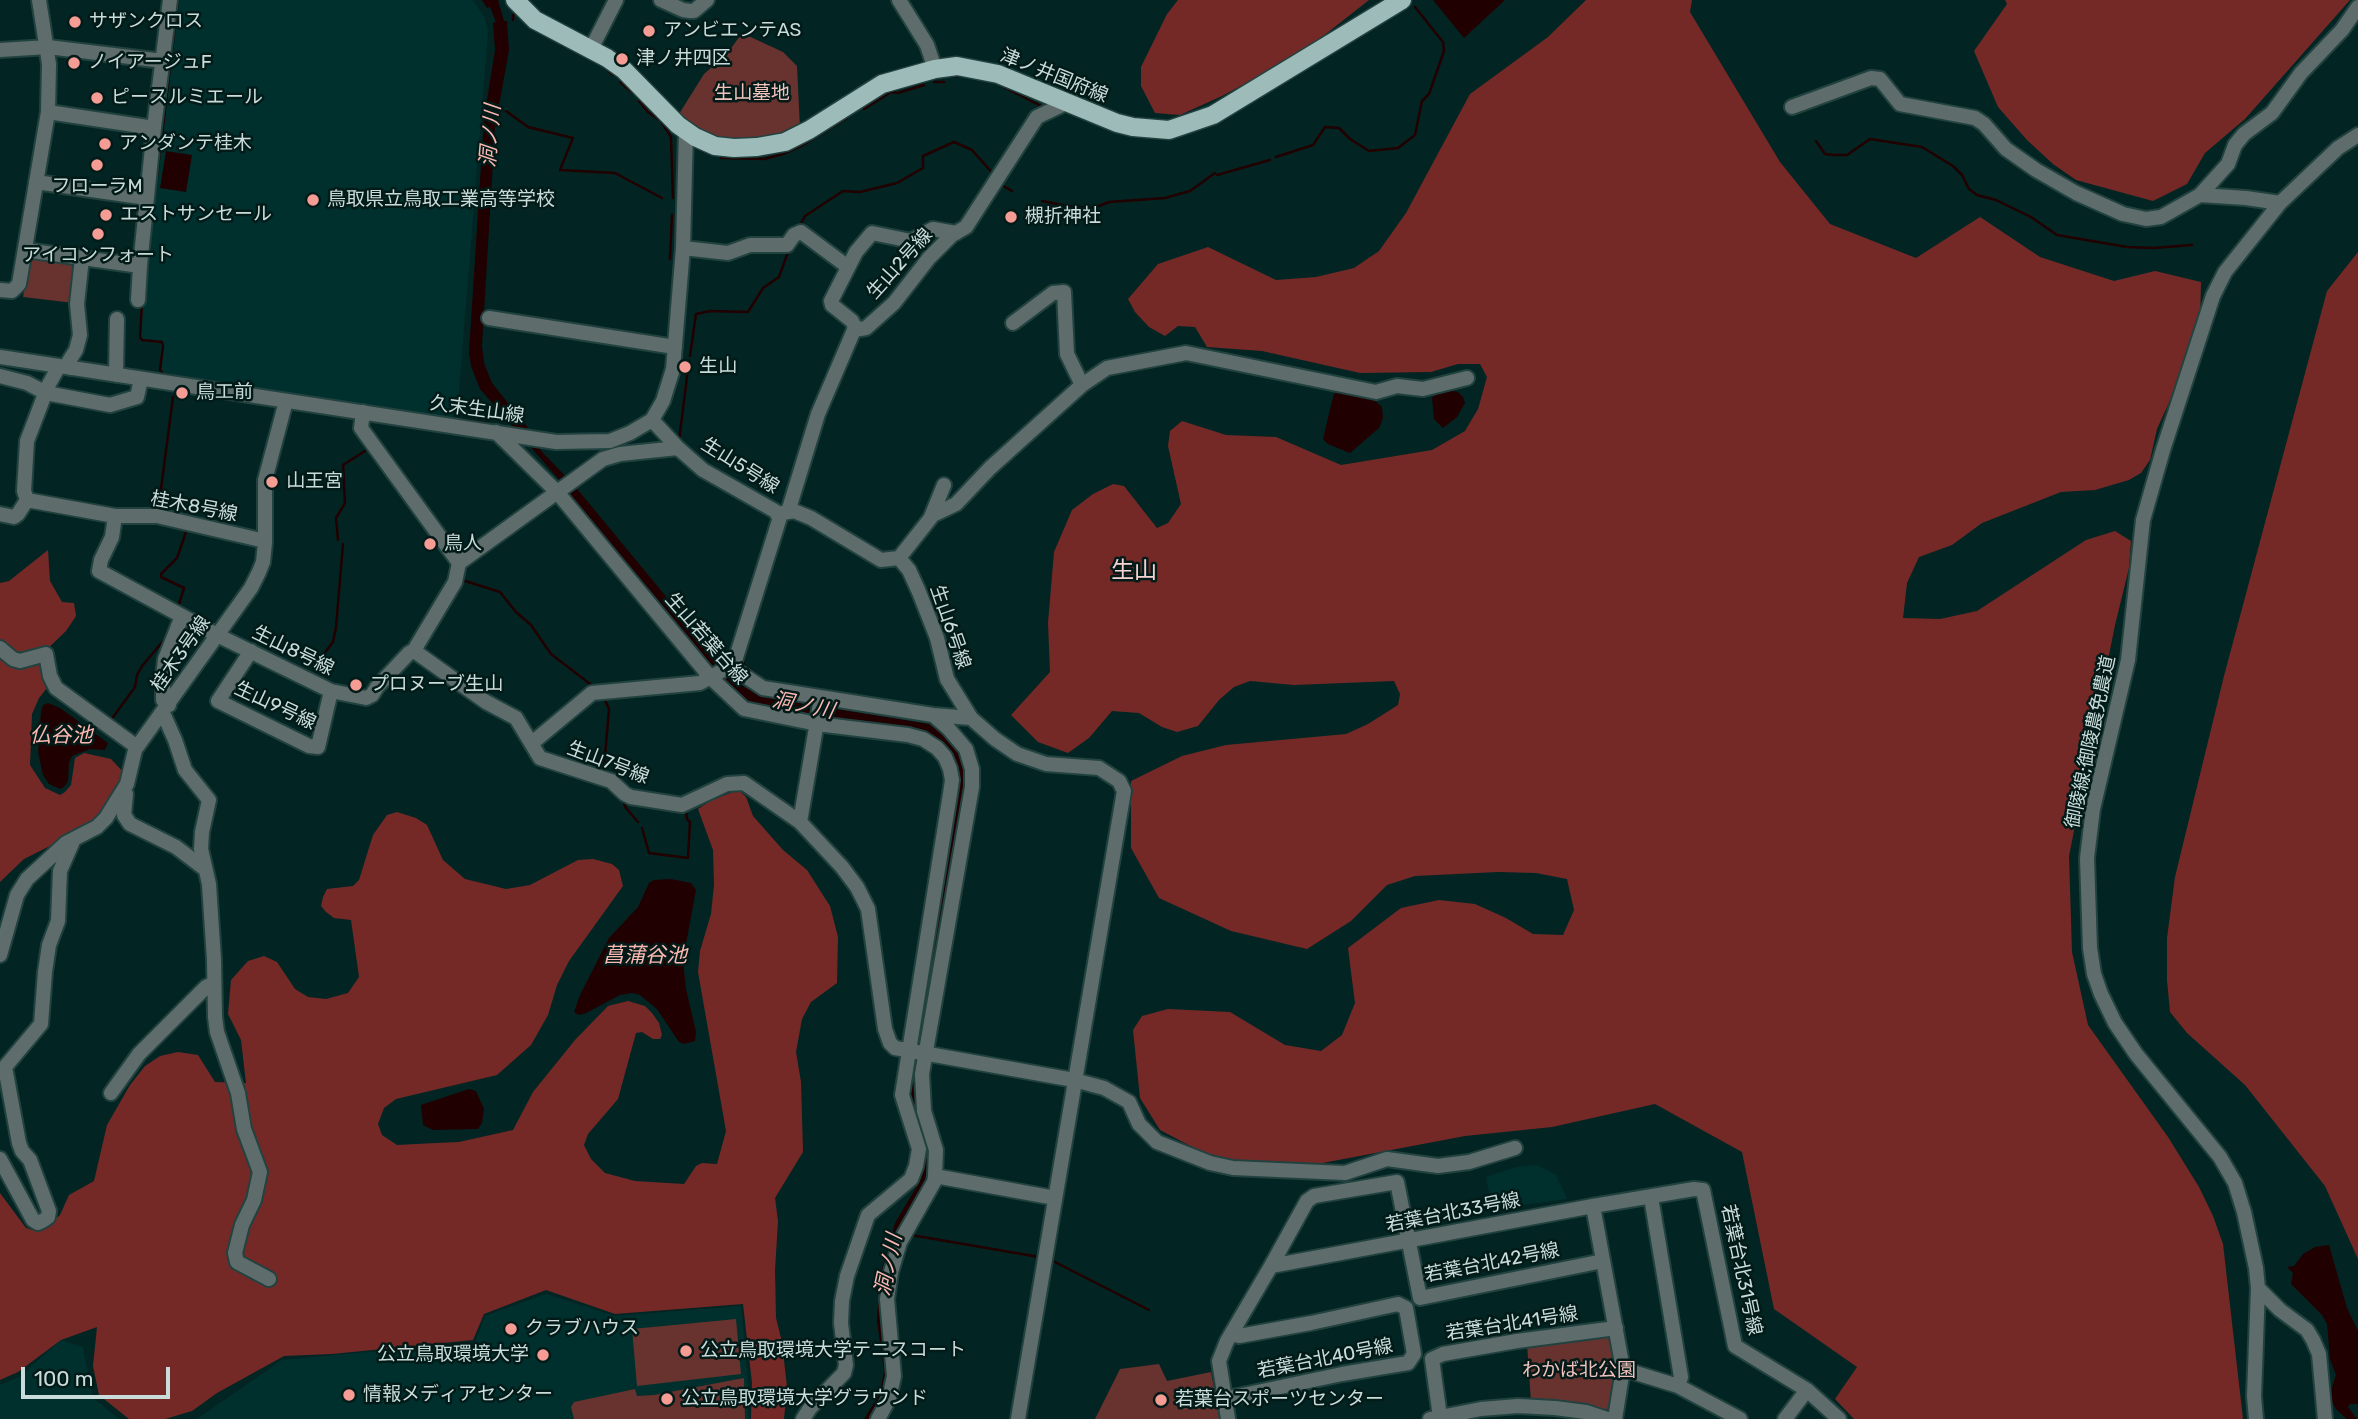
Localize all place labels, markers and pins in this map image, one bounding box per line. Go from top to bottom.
place label: サザンクロス [89,11,203,33]
marker: サザンクロス [67,14,83,30]
place label: アンビエンテAS [663,20,801,42]
marker: アンビエンテAS [641,23,657,39]
place label: 津ノ井四区 [636,48,731,70]
marker: 津ノ井四区 [614,51,630,67]
place label: ノイアージュF [88,52,212,74]
marker: ノイアージュF [66,55,82,71]
place label: ピースルミエール [111,87,263,109]
marker: ピースルミエール [89,90,105,106]
place label: アンダンテ桂木 [119,133,252,155]
marker: アンダンテ桂木 [97,136,113,152]
marker: フローラM [89,157,105,173]
place label: フローラM [51,176,143,198]
place label: 鳥取県立鳥取工業高等学校 [327,189,555,211]
marker: 鳥取県立鳥取工業高等学校 [305,192,321,208]
place label: エストサンセール [120,204,272,226]
place label: 槻折神社 [1025,206,1101,228]
marker: エストサンセール [98,207,114,223]
marker: 槻折神社 [1003,209,1019,225]
marker: アイコンフォート [90,226,106,242]
place label: アイコンフォート [22,245,174,267]
place label: 生山 [699,356,737,378]
marker: 生山 [677,359,693,375]
place label: 鳥工前 [196,382,253,404]
marker: 鳥工前 [174,385,190,401]
place label: 山王宮 [286,471,343,493]
marker: 山王宮 [264,474,280,490]
place label: 鳥人 [444,533,482,555]
marker: 鳥人 [422,536,438,552]
place label: プロヌーブ生山 [370,674,503,696]
marker: プロヌーブ生山 [348,677,364,693]
place label: クラブハウス [525,1318,639,1340]
marker: クラブハウス [503,1321,519,1337]
place label: 公立鳥取環境大学テニスコート [700,1340,966,1362]
marker: 公立鳥取環境大学テニスコート [678,1343,694,1359]
place label: 公立鳥取環境大学 [377,1344,529,1366]
marker: 公立鳥取環境大学 [535,1347,551,1363]
place label: 情報メディアセンター [363,1384,553,1406]
marker: 情報メディアセンター [341,1387,357,1403]
place label: 公立鳥取環境大学グラウンド [681,1388,928,1410]
place label: 若葉台スポーツセンター [1175,1389,1384,1411]
marker: 公立鳥取環境大学グラウンド [659,1391,675,1407]
marker: 若葉台スポーツセンター [1153,1392,1169,1408]

